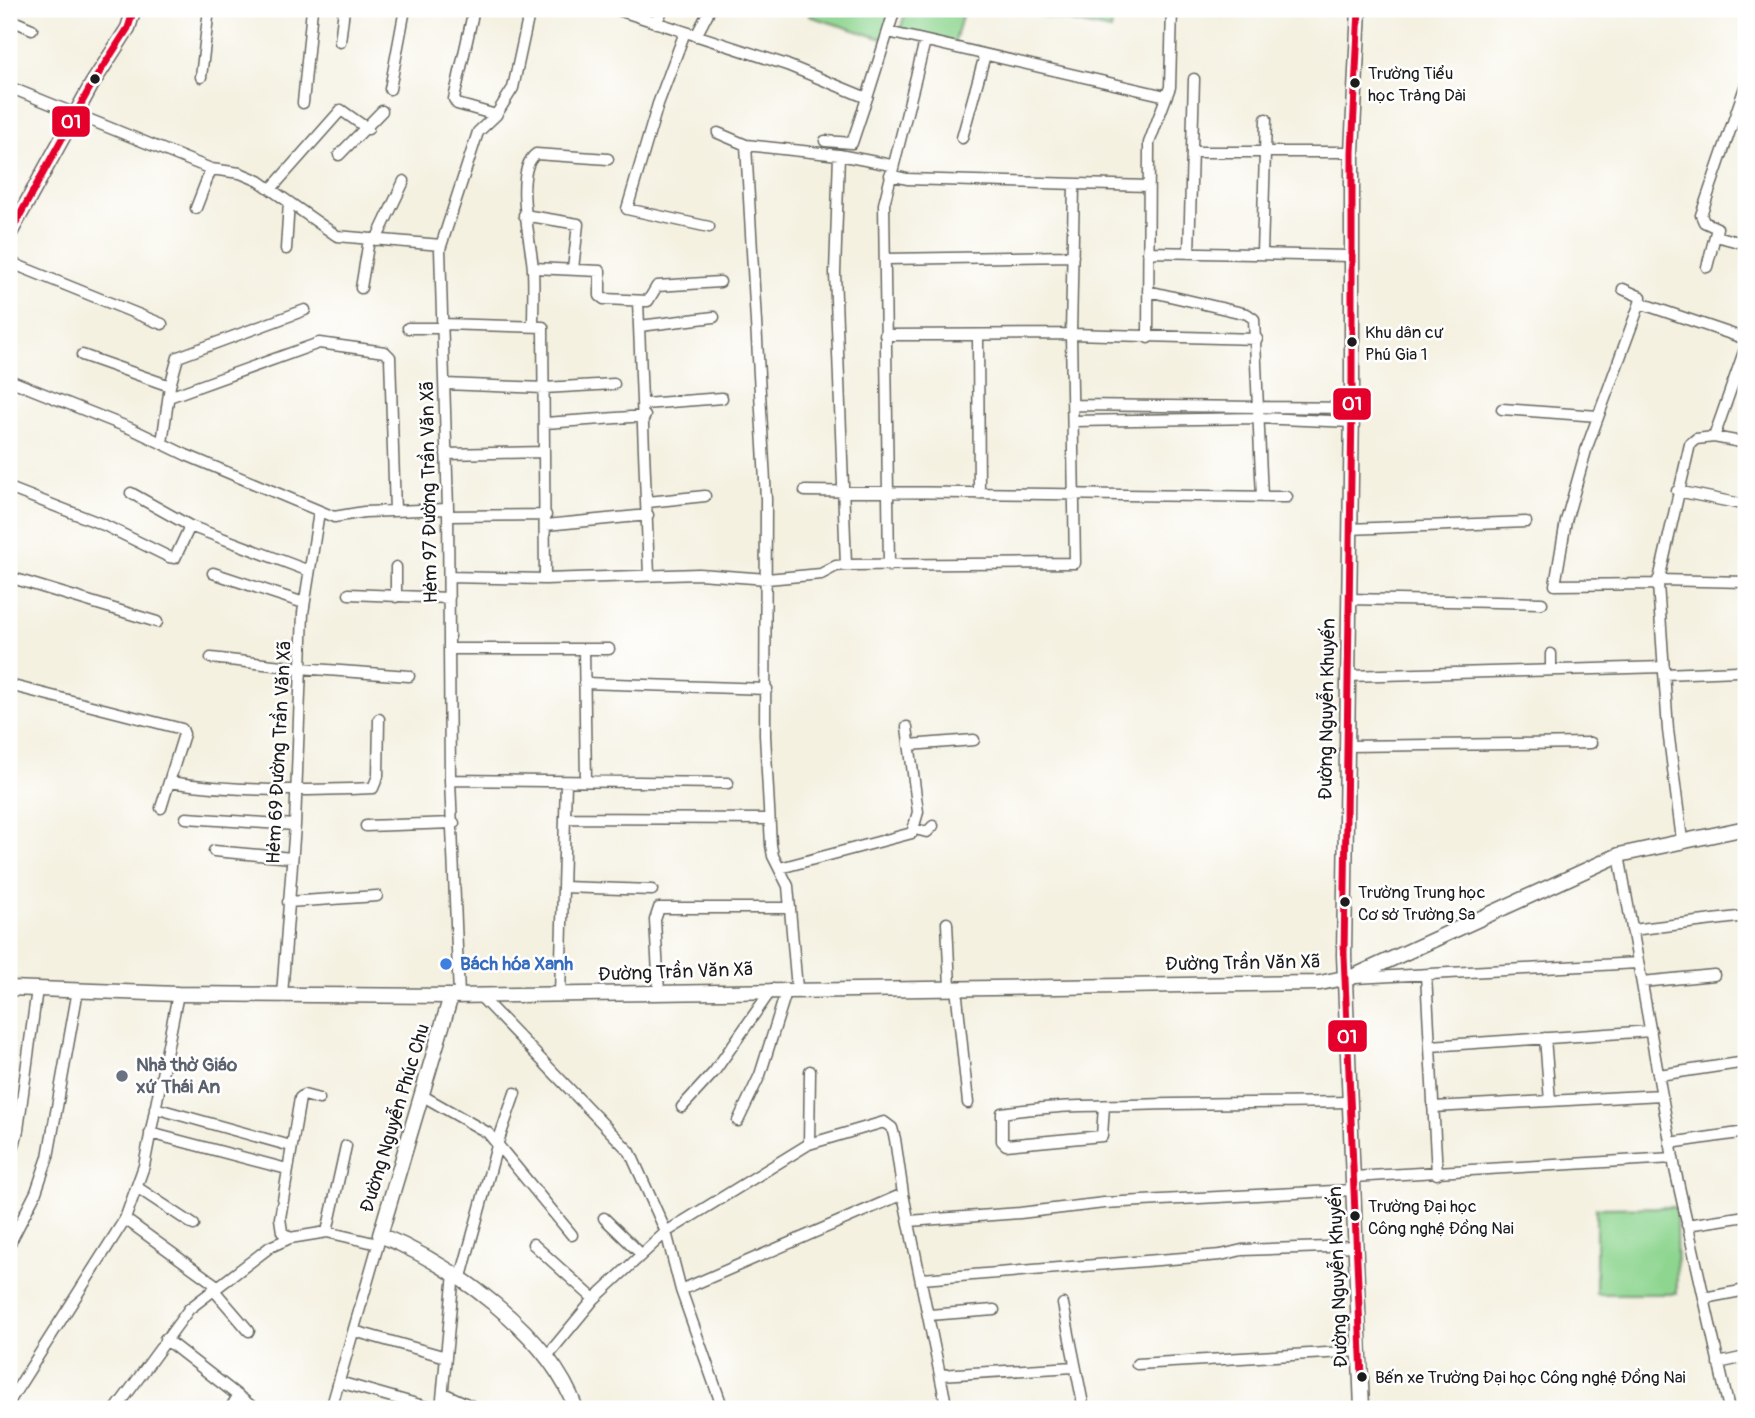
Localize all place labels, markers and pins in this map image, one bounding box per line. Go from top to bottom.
place label: Trường Tiểu học Trảng Dài [1368,63,1466,106]
unlabelled marker [88,72,102,86]
marker: Trường Tiểu học Trảng Dài [1348,76,1362,90]
place label: Khu dân cư Phú Gia 1 [1365,322,1444,365]
marker: Khu dân cư Phú Gia 1 [1345,335,1359,349]
place label: Trường Trung học Cơ sở Trường Sa [1358,882,1486,925]
marker: Trường Trung học Cơ sở Trường Sa [1338,895,1352,909]
place label: Bách hóa Xanh [460,952,573,976]
marker: Bách hóa Xanh [438,956,454,972]
place label: Nhà thờ Giáo xứ Thái An [135,1053,238,1099]
marker: Nhà thờ Giáo xứ Thái An [114,1068,130,1084]
place label: Trường Đại học Công nghệ Đồng Nai [1368,1196,1514,1239]
marker: Trường Đại học Công nghệ Đồng Nai [1348,1209,1362,1223]
place label: Bến xe Trường Đại học Công nghệ Đồng Nai [1375,1367,1686,1388]
marker: Bến xe Trường Đại học Công nghệ Đồng Nai [1355,1370,1369,1384]

